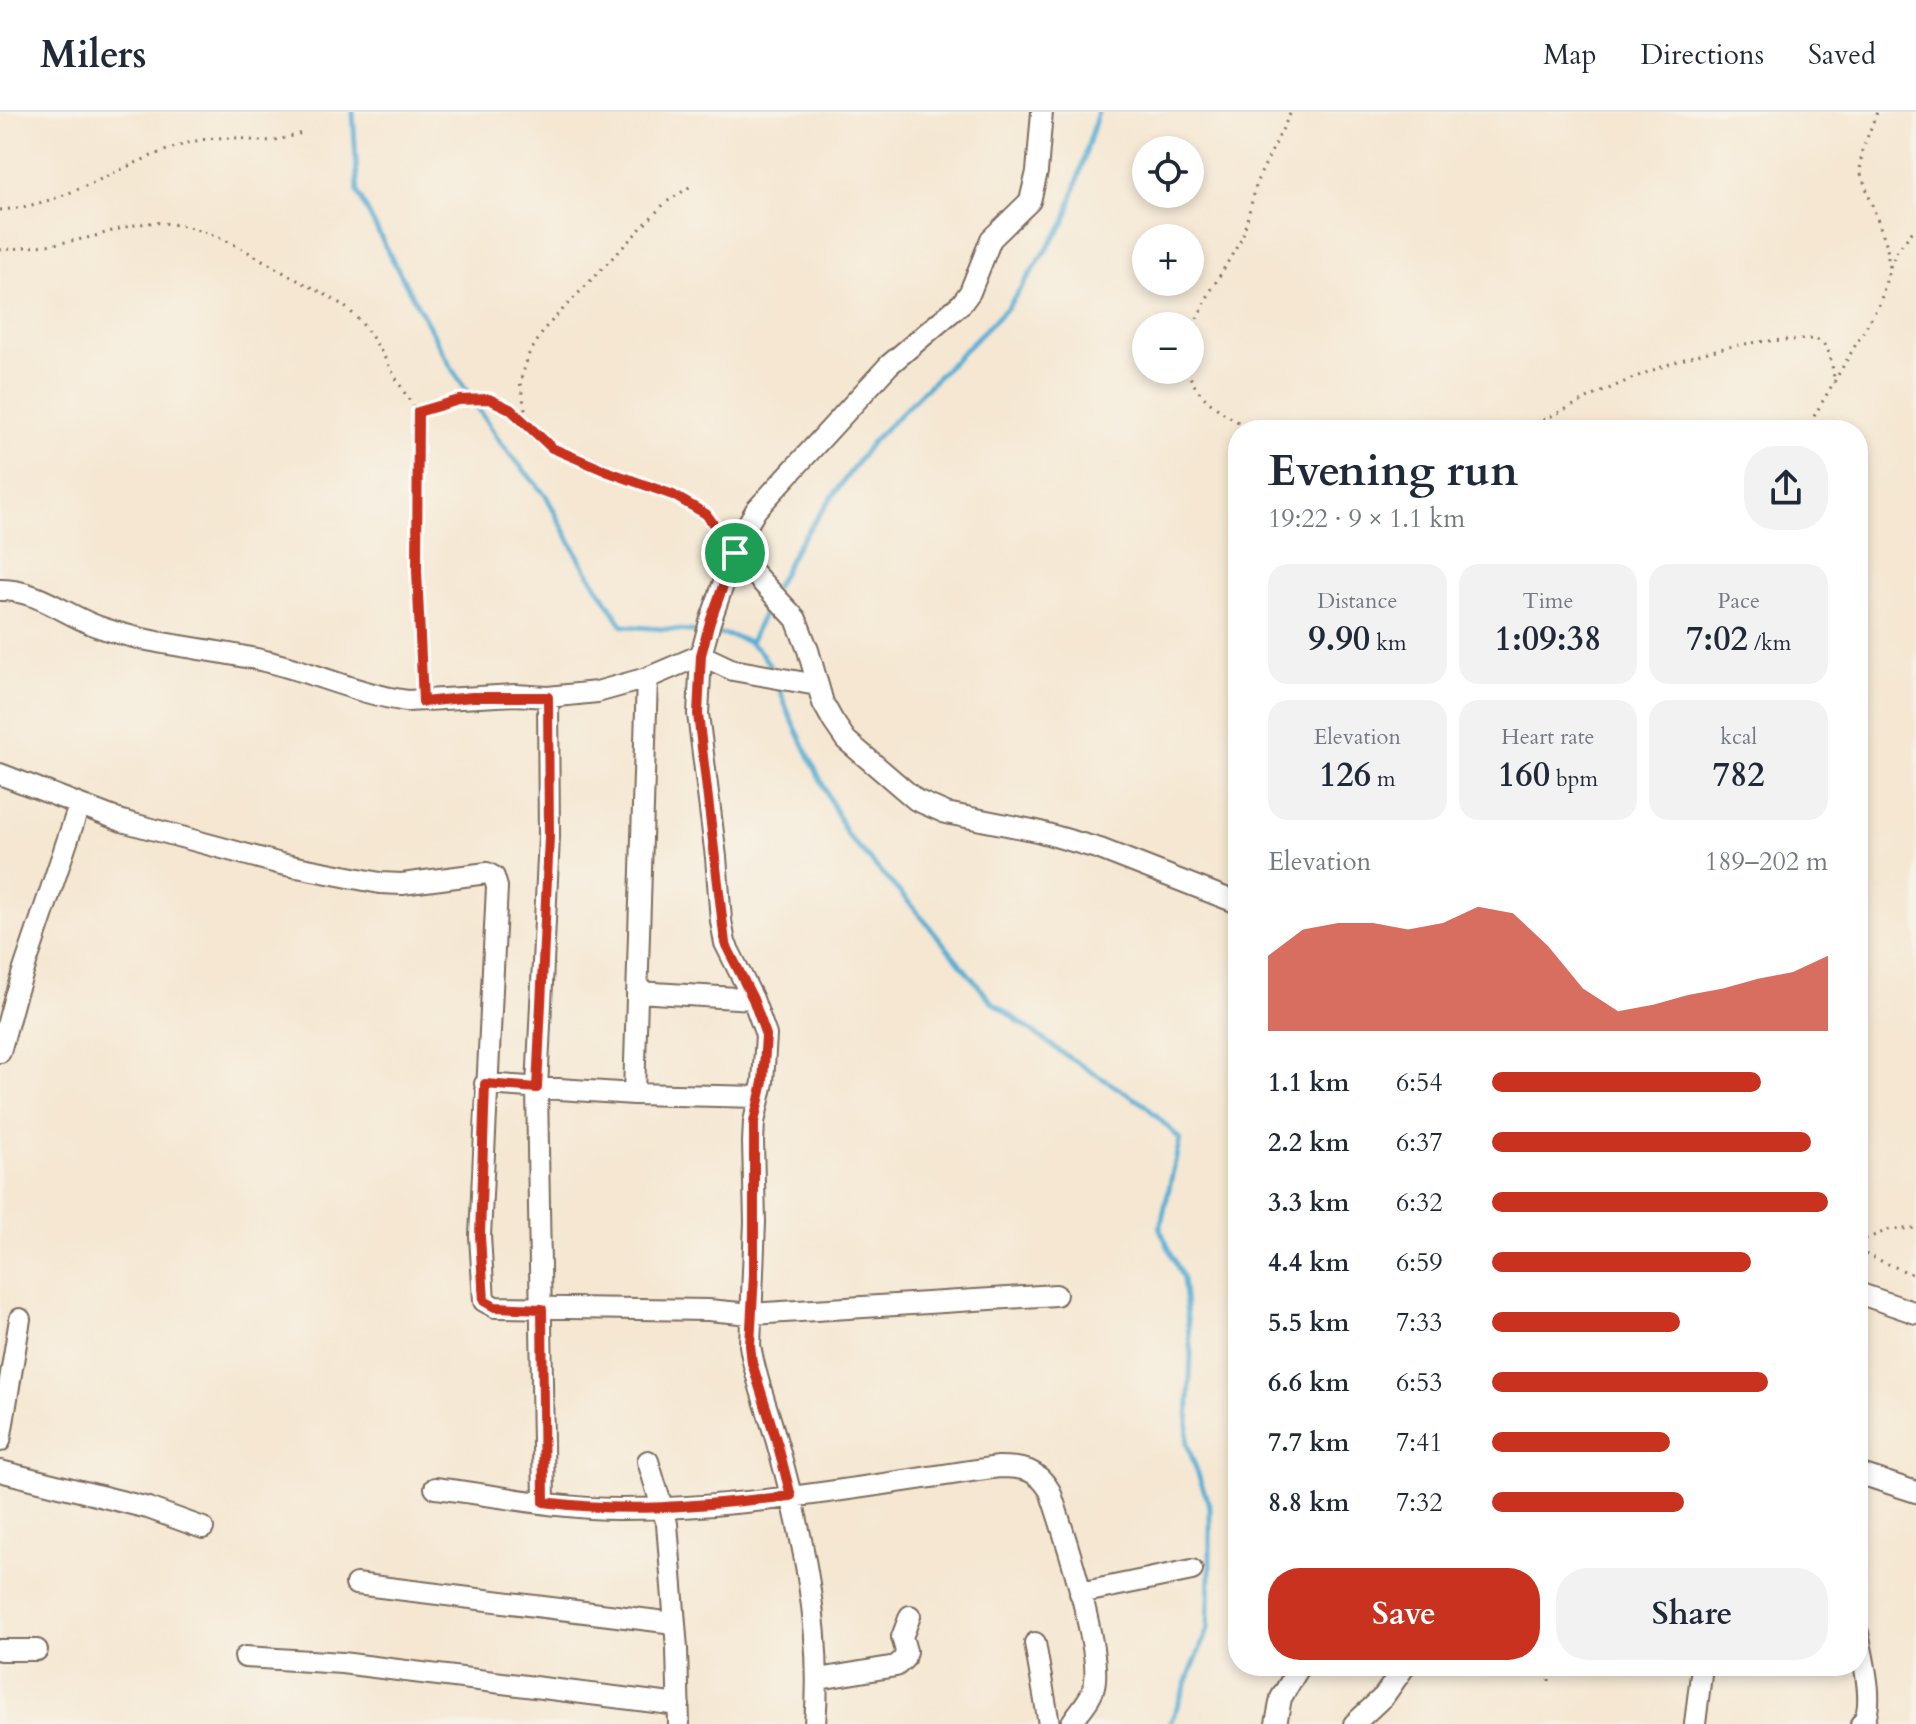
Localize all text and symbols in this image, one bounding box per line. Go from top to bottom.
text: Milers [40,29,147,81]
text: Map [1543,36,1597,74]
text: Directions [1641,36,1764,74]
text: Saved [1808,36,1876,74]
map controls [1132,136,1204,384]
button: locate [1132,136,1204,208]
button: + [1132,224,1204,296]
button: − [1132,312,1204,384]
text: Evening run [1268,441,1518,501]
button: share [1744,446,1828,530]
text: 19:22 · 9 × 1.1 km [1268,501,1465,536]
pin [701,519,769,587]
icon: arrive [713,531,757,575]
text: Distance [1317,586,1398,616]
text: Time [1523,586,1573,616]
text: Pace [1717,586,1760,616]
text: 9.90 [1308,616,1370,662]
text: 1:09:38 [1495,616,1601,662]
text: 7:02 [1686,616,1748,662]
text: km [1370,628,1407,658]
text: /km [1748,628,1791,658]
text: Elevation [1314,722,1401,752]
text: Heart rate [1501,722,1595,752]
text: kcal [1720,722,1757,752]
text: 126 [1319,752,1371,798]
text: 160 [1498,752,1550,798]
text: 782 [1713,752,1765,798]
text: m [1371,764,1396,794]
text: bpm [1550,764,1598,794]
text: Elevation [1268,844,1371,879]
text: 189–202 m [1705,844,1828,879]
text: 1.1 km [1268,1065,1349,1100]
text: 6:54 [1396,1065,1443,1100]
text: 2.2 km [1268,1125,1349,1160]
text: 6:37 [1396,1125,1443,1160]
text: 3.3 km [1268,1185,1349,1220]
text: 6:32 [1396,1185,1443,1220]
text: 4.4 km [1268,1245,1349,1280]
text: 6:59 [1396,1245,1443,1280]
text: 5.5 km [1268,1305,1349,1340]
text: 7:33 [1396,1305,1443,1340]
text: 6.6 km [1268,1365,1349,1400]
text: 6:53 [1396,1365,1443,1400]
text: 7.7 km [1268,1425,1349,1460]
text: 7:41 [1396,1425,1443,1460]
text: 8.8 km [1268,1485,1349,1520]
text: 7:32 [1396,1485,1443,1520]
button: Save [1268,1568,1540,1660]
button: Share [1556,1568,1828,1660]

